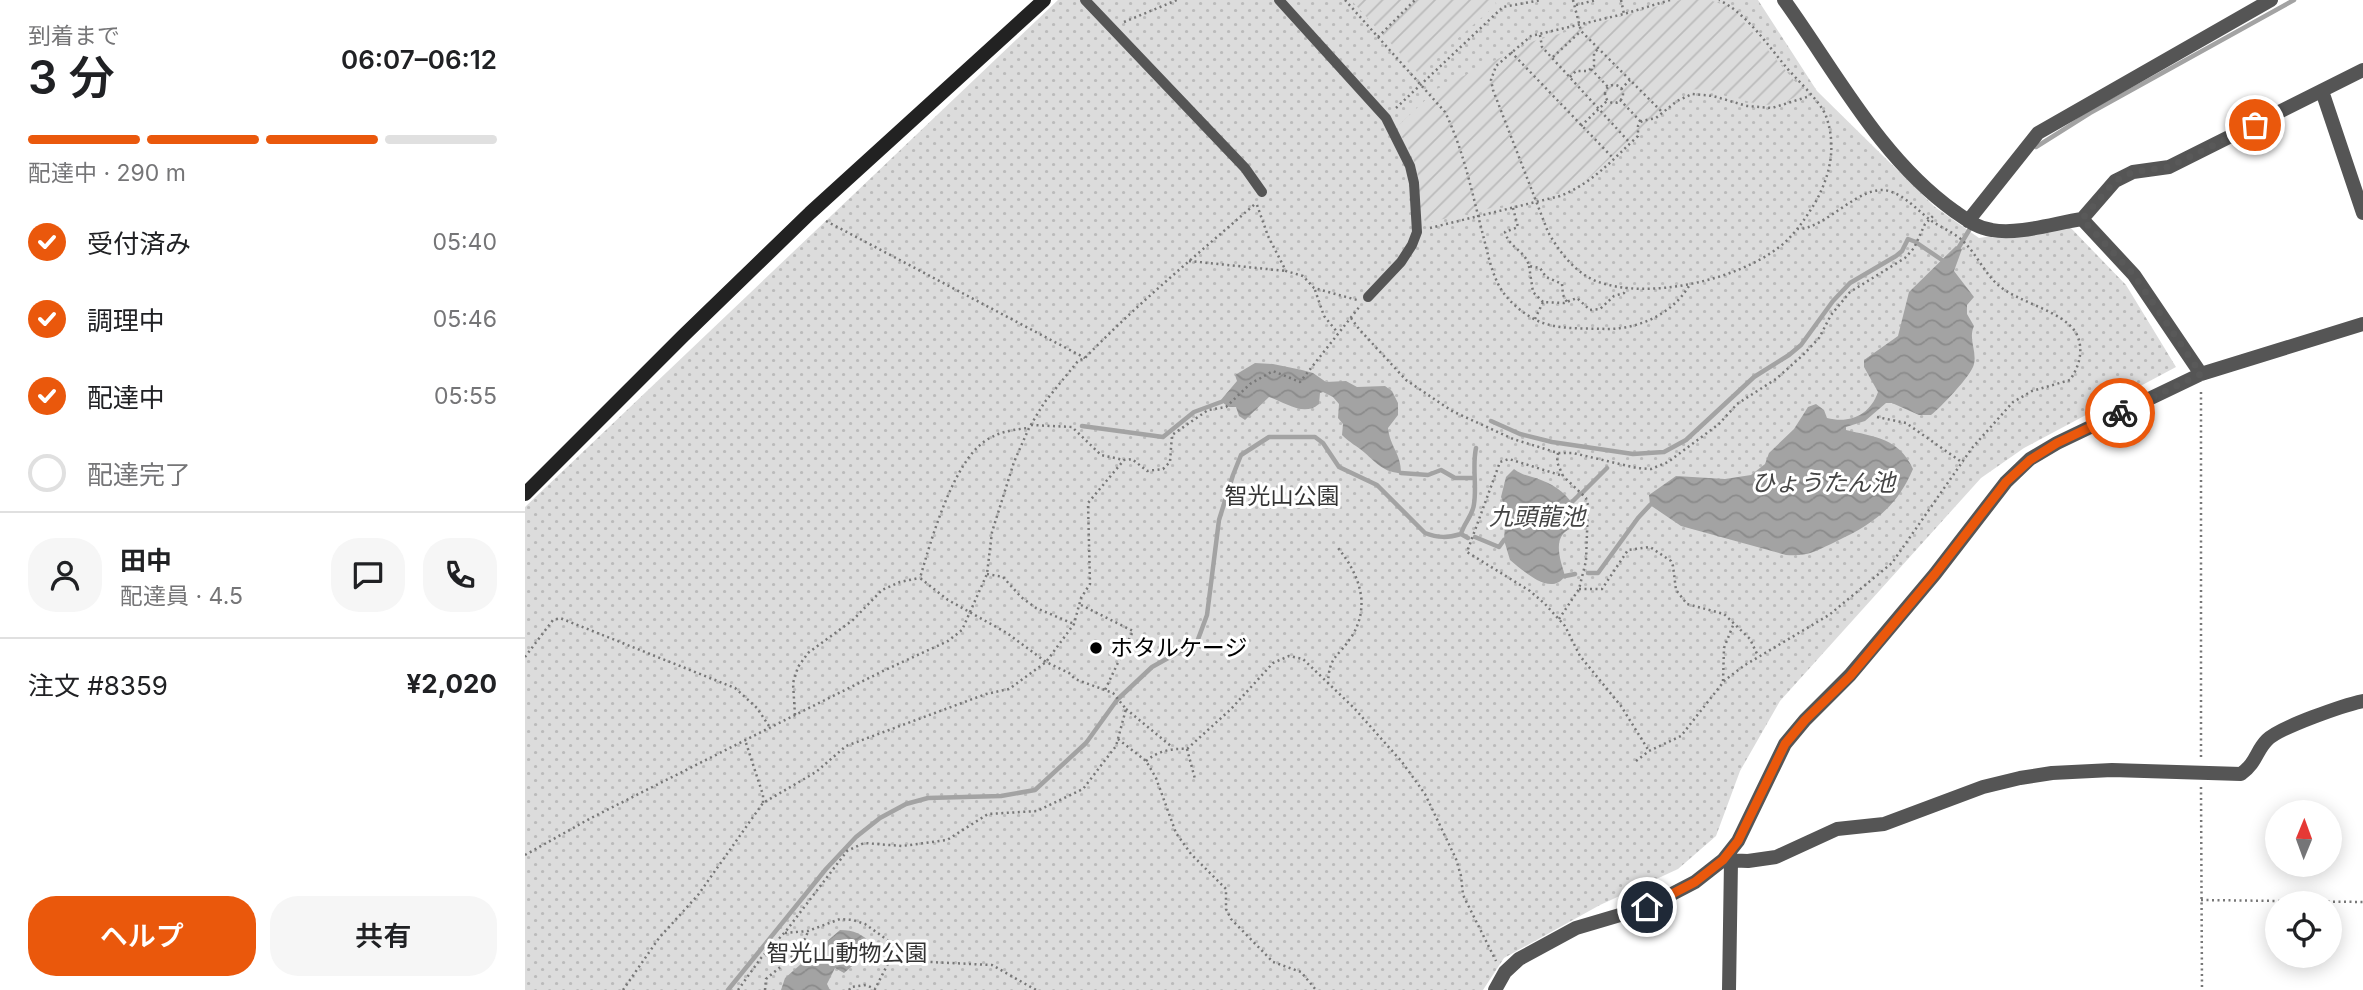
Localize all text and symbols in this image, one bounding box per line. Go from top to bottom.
text: 到着まで [28,22,120,50]
text: 06:07–06:12 [341,44,497,75]
text: 3 分 [28,49,115,105]
pin [2225,95,2285,155]
icon: bag [2236,106,2274,144]
text: 配達中 · 290 m [28,159,186,187]
icon: check [28,223,66,261]
text: 受付済み [87,228,191,259]
text: 05:40 [433,228,497,256]
icon: check [28,300,66,338]
text: 調理中 [87,305,165,336]
text: 05:46 [433,305,497,333]
icon: check [28,377,66,415]
courier [2085,378,2155,448]
text: 配達中 [87,382,165,413]
text: 05:55 [434,382,497,410]
icon: bike [2101,394,2139,432]
text: 配達完了 [87,459,191,490]
water label: ひょうたん池 [1751,468,1897,497]
park label: 智光山公園 [1225,482,1340,510]
water label: 九頭龍池 [1489,502,1587,531]
button: person [28,538,102,612]
button: chat [331,538,405,612]
button: phone [423,538,497,612]
text: 田中 [120,545,172,576]
text: 配達員 · 4.5 [120,582,243,610]
place label: ホタルケージ [1110,634,1248,662]
marker: ホタルケージ [1088,640,1104,656]
text: ¥2,020 [406,668,497,699]
text: 注文 #8359 [28,670,168,701]
north arrow [2265,800,2341,877]
map controls [2265,800,2342,968]
pin [1617,877,1677,937]
icon: home [1628,888,1666,926]
button: locate [2265,891,2342,968]
button: ヘルプ [28,896,256,976]
button: 共有 [270,896,497,976]
park label: 智光山動物公園 [767,939,928,967]

